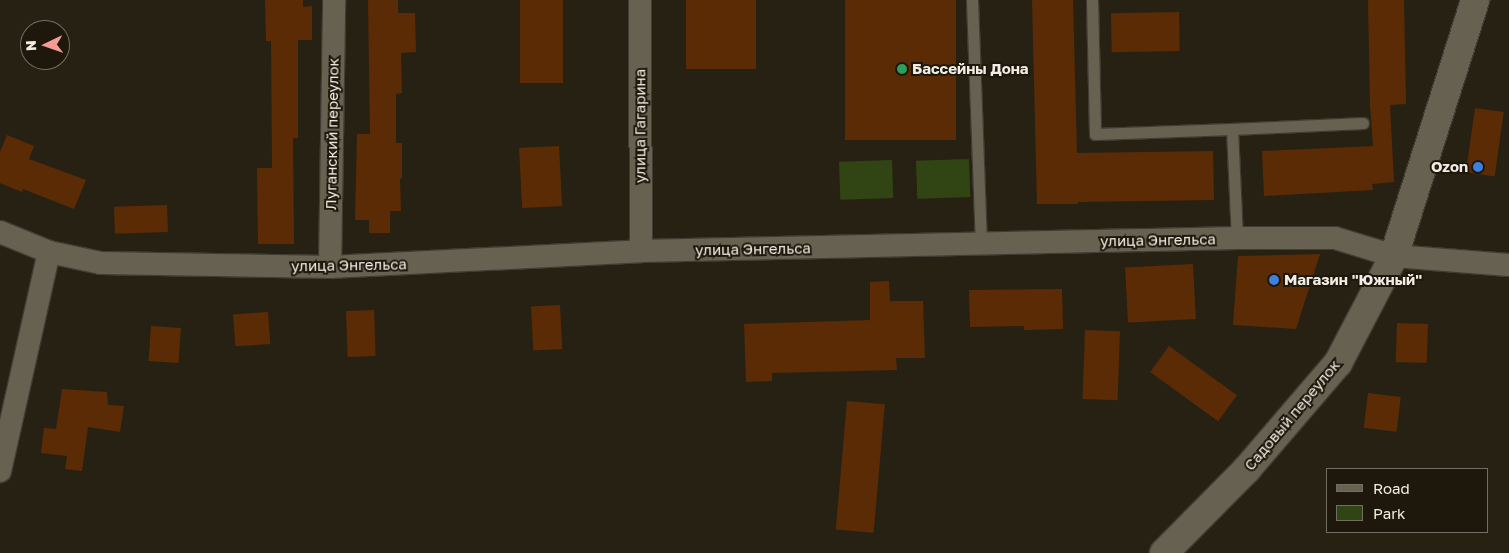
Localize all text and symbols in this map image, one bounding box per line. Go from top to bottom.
north arrow [20,20,70,70]
text: N [22,40,39,52]
street label: Луганский переулок [322,58,342,210]
place label: Бассейны Дона [912,60,1029,78]
marker: Бассейны Дона [896,63,908,75]
street label: улица Гагарина [631,69,649,183]
place label: Ozon [1431,158,1468,176]
marker: Ozon [1472,161,1484,173]
street label: улица Энгельса [1100,230,1216,250]
street label: улица Энгельса [695,239,811,259]
street label: улица Энгельса [291,255,407,275]
place label: Магазин "Южный" [1284,271,1422,289]
marker: Магазин "Южный" [1268,274,1280,286]
street label: Садовый переулок [1240,356,1344,474]
legend [1326,468,1489,533]
text: Road [1373,479,1410,497]
text: Park [1373,504,1405,522]

